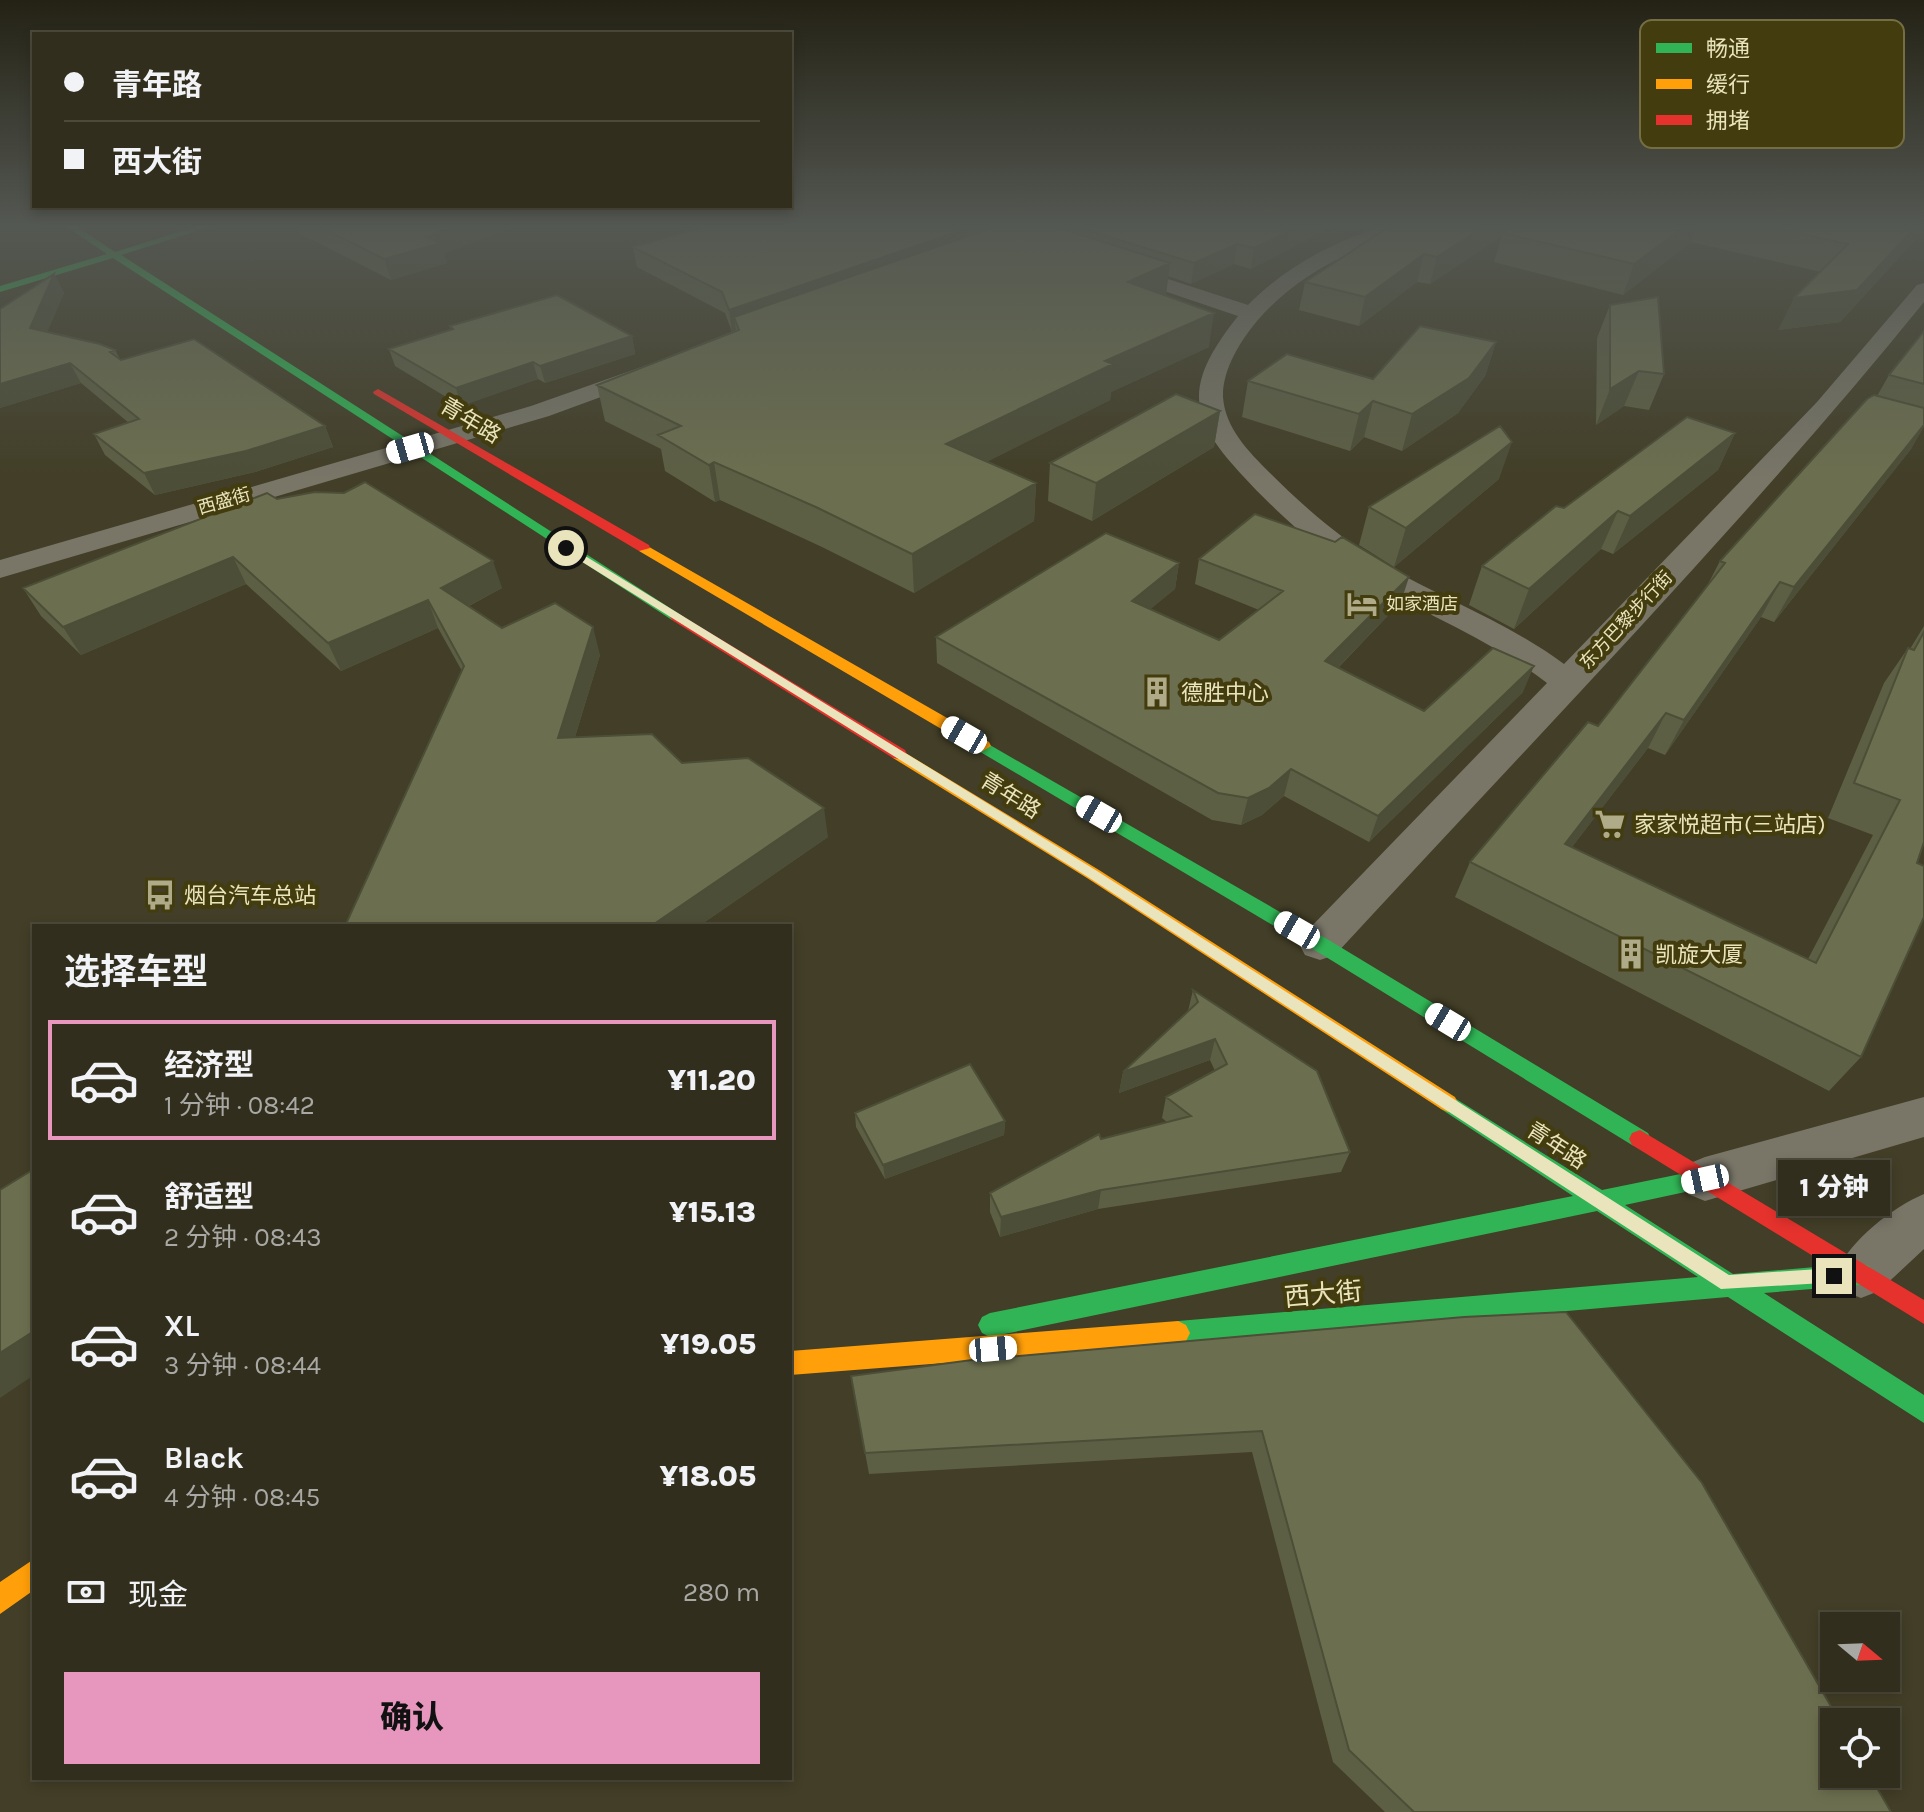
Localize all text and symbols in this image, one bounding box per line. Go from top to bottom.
legend [1640,20,1904,148]
text: 畅通 [1706,36,1750,62]
text: 青年路 [112,67,202,103]
text: 缓行 [1706,72,1750,98]
text: 拥堵 [1706,108,1750,134]
text: 西大街 [112,144,202,180]
street label: 青年路 [435,393,505,449]
car [384,430,436,466]
street label: 西盛街 [195,483,253,519]
route start [548,530,584,566]
street label: 东方巴黎步行街 [1575,566,1677,674]
hotel icon: 如家酒店 [1345,587,1379,621]
place label: 如家酒店 [1386,593,1458,615]
building icon: 德胜中心 [1140,675,1174,709]
place label: 德胜中心 [1181,680,1269,706]
car [937,713,991,757]
street label: 青年路 [976,767,1045,824]
car [1072,792,1126,836]
supermarket icon: 家家悦超市(三站店) [1593,807,1627,841]
place label: 家家悦超市(三站店) [1634,812,1826,838]
bus stop icon: 烟台汽车总站 [143,878,177,912]
place label: 烟台汽车总站 [184,883,316,909]
car [1270,908,1324,952]
building icon: 凯旋大厦 [1614,937,1648,971]
place label: 凯旋大厦 [1655,942,1743,968]
text: 选择车型 [64,951,208,993]
car [1421,999,1475,1045]
icon: car [68,1044,140,1116]
text: 经济型 [164,1047,254,1083]
text: ¥11.20 [667,1062,756,1098]
text: 1 分钟 · 08:42 [164,1090,315,1121]
street label: 青年路 [1522,1117,1591,1175]
callout: 1 分钟 [1778,1160,1890,1216]
car [1679,1162,1731,1196]
text: 1 分钟 [1800,1172,1869,1203]
icon: car [68,1176,140,1248]
text: 舒适型 [164,1179,254,1215]
text: ¥15.13 [669,1194,756,1230]
text: 2 分钟 · 08:43 [164,1222,322,1253]
route end [1816,1258,1852,1294]
street label: 西大街 [1283,1276,1363,1313]
icon: car [68,1308,140,1380]
text: XL [164,1308,199,1344]
text: ¥19.05 [661,1326,756,1362]
car [968,1335,1018,1363]
text: 3 分钟 · 08:44 [164,1350,321,1381]
icon: car [68,1440,140,1512]
text: Black [164,1440,244,1476]
text: ¥18.05 [659,1458,756,1494]
text: 4 分钟 · 08:45 [164,1482,320,1513]
icon: cash [64,1570,108,1614]
text: 现金 [128,1577,188,1613]
text: 280 m [683,1577,760,1608]
north arrow [1820,1612,1900,1692]
map controls [1820,1612,1900,1788]
button: 确认 [64,1672,760,1764]
button: locate [1820,1708,1900,1788]

